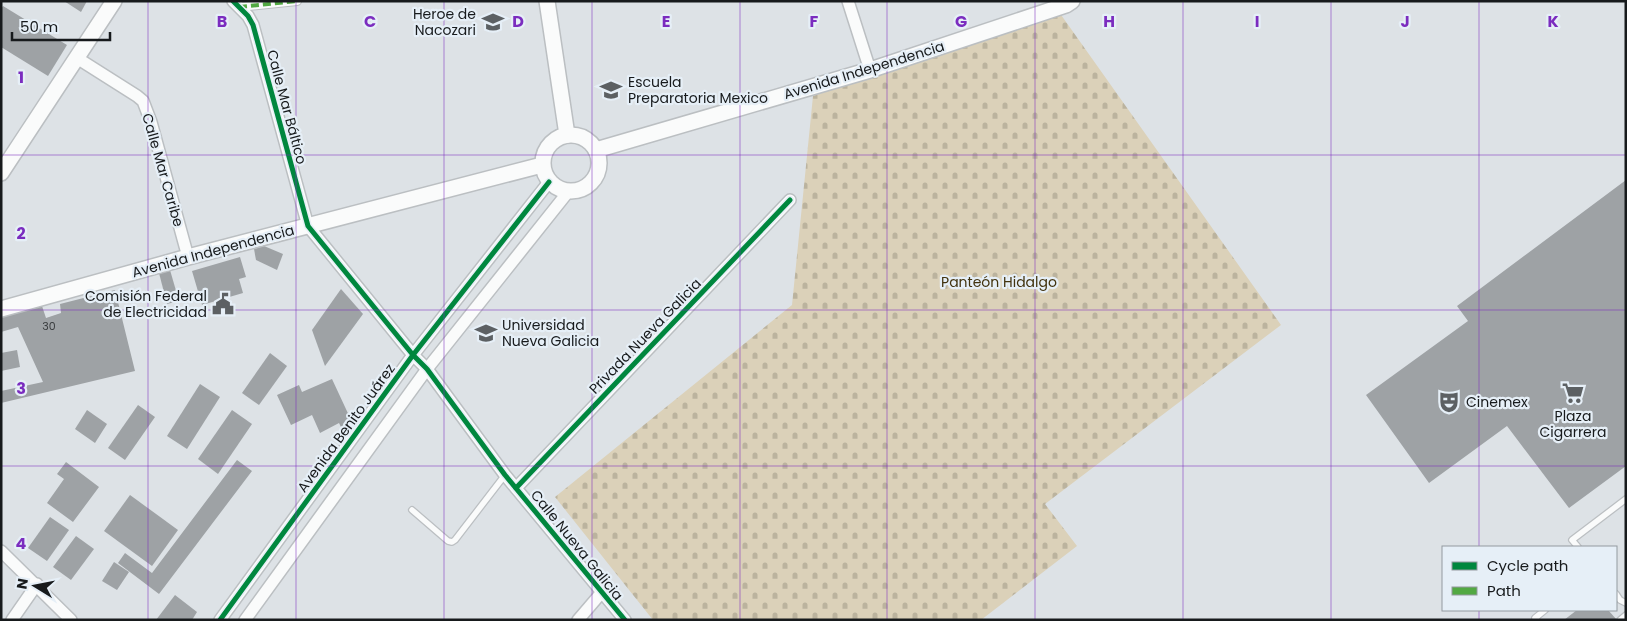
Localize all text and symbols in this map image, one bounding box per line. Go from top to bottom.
place label: Heroe de Nacozari [413,4,476,40]
school or university icon: Heroe de Nacozari [480,9,506,35]
scale bar [12,10,110,42]
text: B [217,10,227,33]
text: C [364,10,376,33]
text: D [512,10,524,33]
text: E [662,10,670,33]
text: F [810,10,819,33]
text: G [955,10,967,33]
text: H [1103,10,1115,33]
text: I [1255,10,1259,33]
text: J [1400,10,1410,33]
text: K [1547,10,1559,33]
text: 50 m [20,16,58,37]
street label: Avenida Independencia [781,36,947,104]
street label: Calle Mar Báltico [262,48,312,166]
text: 1 [18,66,24,89]
place label: Escuela Preparatoria Mexico [628,72,768,108]
school or university icon: Escuela Preparatoria Mexico [598,77,624,103]
street label: Calle Mar Caribe [137,111,189,229]
street label: Avenida Independencia [130,220,296,282]
text: 2 [16,222,26,245]
park label: Panteón Hidalgo [941,272,1057,292]
street label: Privada Nueva Galicia [584,274,706,398]
place label: Comisión Federal de Electricidad [85,286,207,322]
public building icon: Comisión Federal de Electricidad [210,291,236,317]
place label: Universidad Nueva Galicia [502,315,599,351]
house number: 30 [42,318,56,334]
school or university icon: Universidad Nueva Galicia [473,320,499,346]
street label: Avenida Benito Juárez [292,360,400,496]
text: 3 [16,377,26,400]
supermarket icon: Plaza Cigarrera [1560,380,1586,406]
theatre icon: Cinemex [1436,389,1462,415]
place label: Cinemex [1466,392,1528,412]
place label: Plaza Cigarrera [1540,406,1607,442]
street label: Calle Nueva Galicia [526,486,628,604]
text: 4 [16,532,27,555]
legend [1442,546,1617,611]
text: Cycle path [1487,555,1568,576]
north arrow [10,561,60,611]
text: N [11,577,33,591]
text: Path [1487,580,1521,601]

